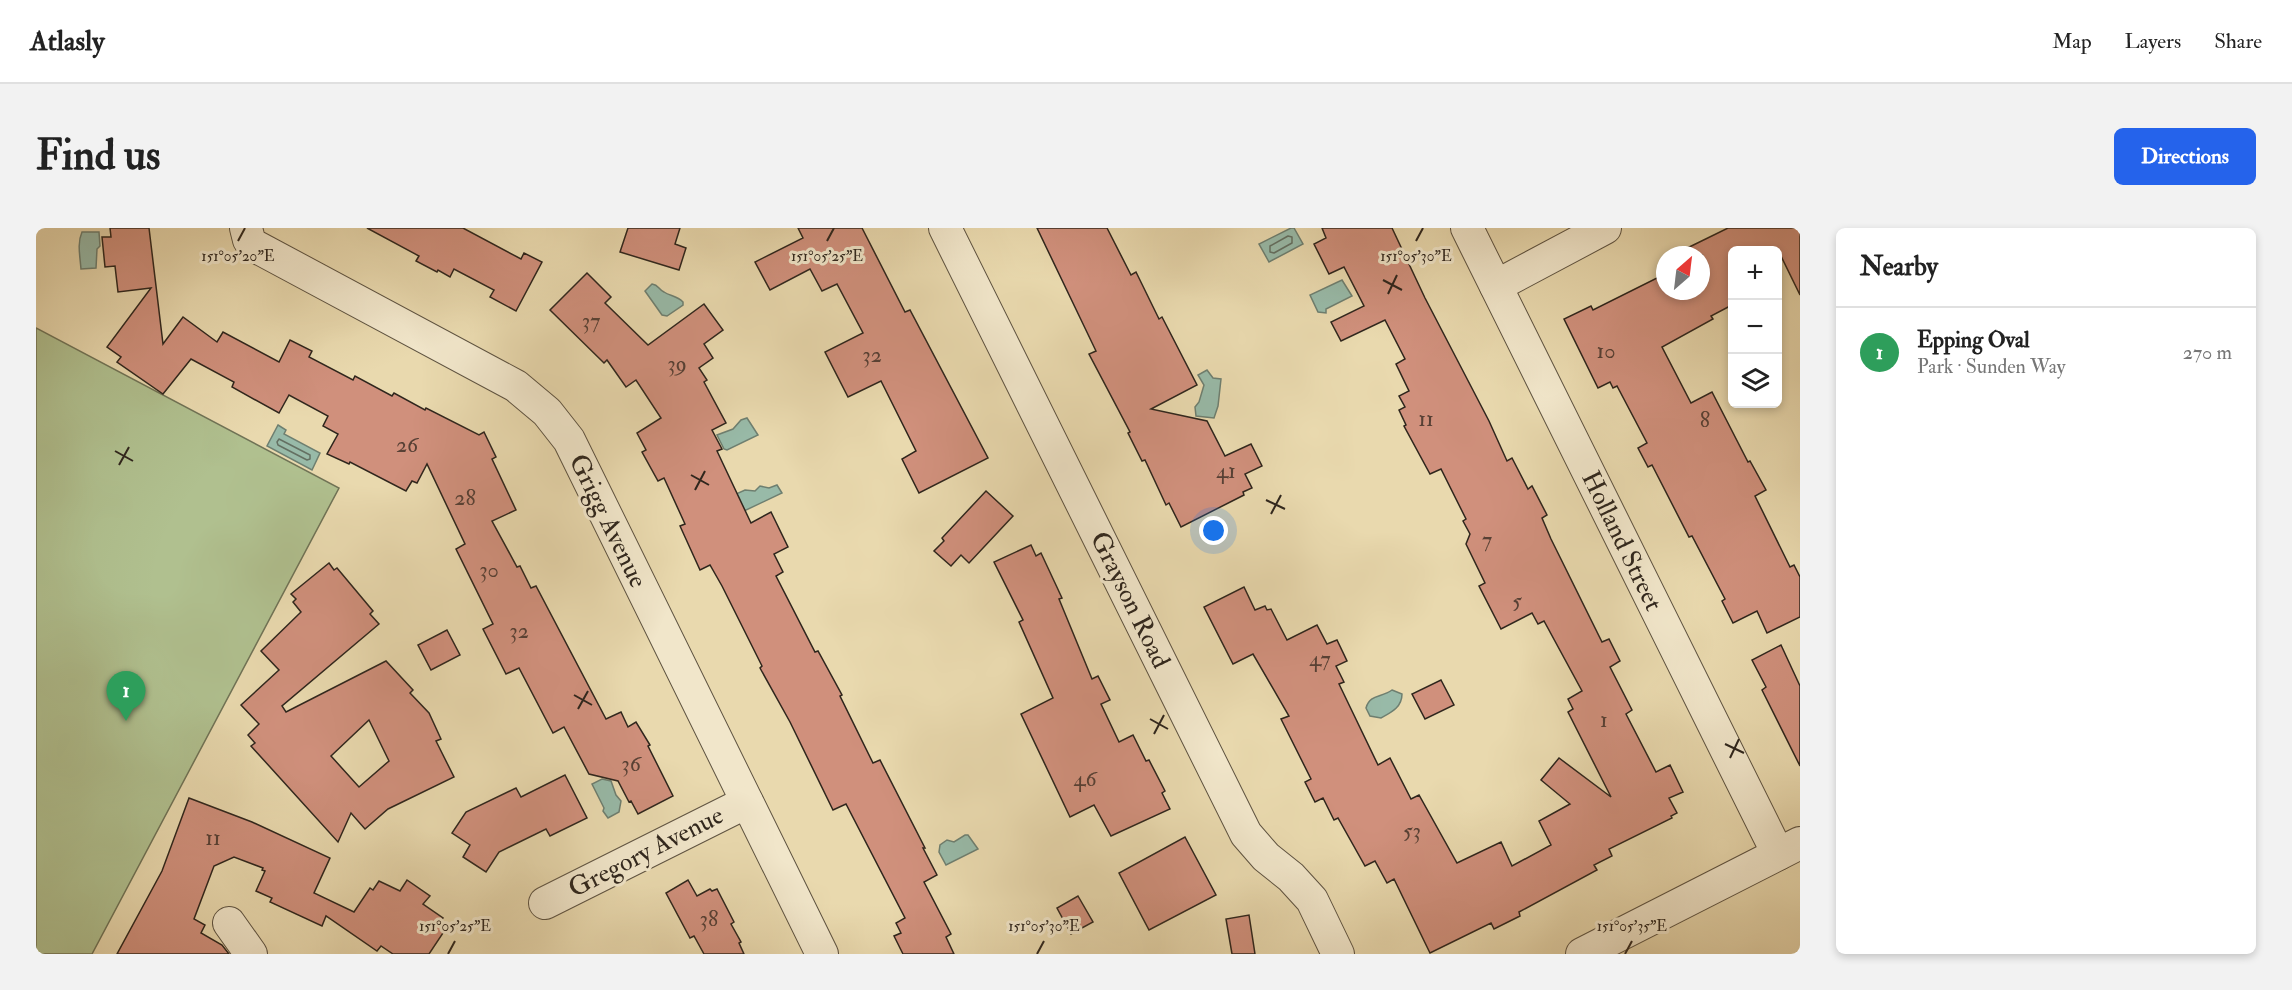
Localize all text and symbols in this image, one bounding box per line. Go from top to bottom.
text: Atlasly [30,24,104,59]
text: Map [2052,28,2092,55]
text: Layers [2125,28,2181,55]
text: Share [2214,28,2262,55]
button: Directions [2114,128,2256,185]
text: Find us [36,130,160,182]
north arrow [1656,246,1710,300]
map controls [1728,246,1782,408]
button: + [1728,246,1782,300]
text: 151°05'20"E [201,247,275,266]
text: 151°05'25"E [791,247,863,266]
text: 151°05'30"E [1380,247,1452,266]
text: Nearby [1860,251,1938,283]
button: − [1728,300,1782,354]
house number: 37 [582,307,600,335]
text: Epping Oval [1917,326,2030,354]
house number: 10 [1596,337,1616,365]
text: 1 [1876,340,1883,365]
text: 270 m [2183,340,2232,365]
house number: 32 [862,341,882,369]
house number: 39 [667,350,687,378]
button: layers [1728,354,1782,408]
text: Park · Sunden Way [1917,354,2066,379]
house number: 11 [1418,405,1434,433]
house number: 8 [1700,406,1710,434]
house number: 26 [396,431,420,459]
street label: Grigg Avenue [562,449,654,593]
house number: 41 [1216,457,1236,485]
street label: Holland Street [1574,466,1670,616]
house number: 28 [454,484,476,512]
your location [1199,516,1228,545]
street label: Grayson Road [1083,526,1177,674]
house number: 7 [1482,526,1492,554]
house number: 30 [479,556,499,584]
house number: 5 [1512,587,1522,615]
house number: 32 [509,617,529,645]
house number: 47 [1309,645,1331,673]
pin: 1 [106,672,146,721]
house number: 1 [1600,706,1608,734]
house number: 36 [621,750,643,778]
house number: 46 [1074,765,1098,793]
street label: Gregory Avenue [563,799,729,905]
house number: 53 [1403,817,1421,845]
house number: 11 [205,824,221,852]
house number: 38 [700,905,718,933]
text: 151°05'25"E [419,917,491,936]
text: 151°05'30"E [1008,917,1080,936]
text: 151°05'35"E [1597,917,1667,936]

